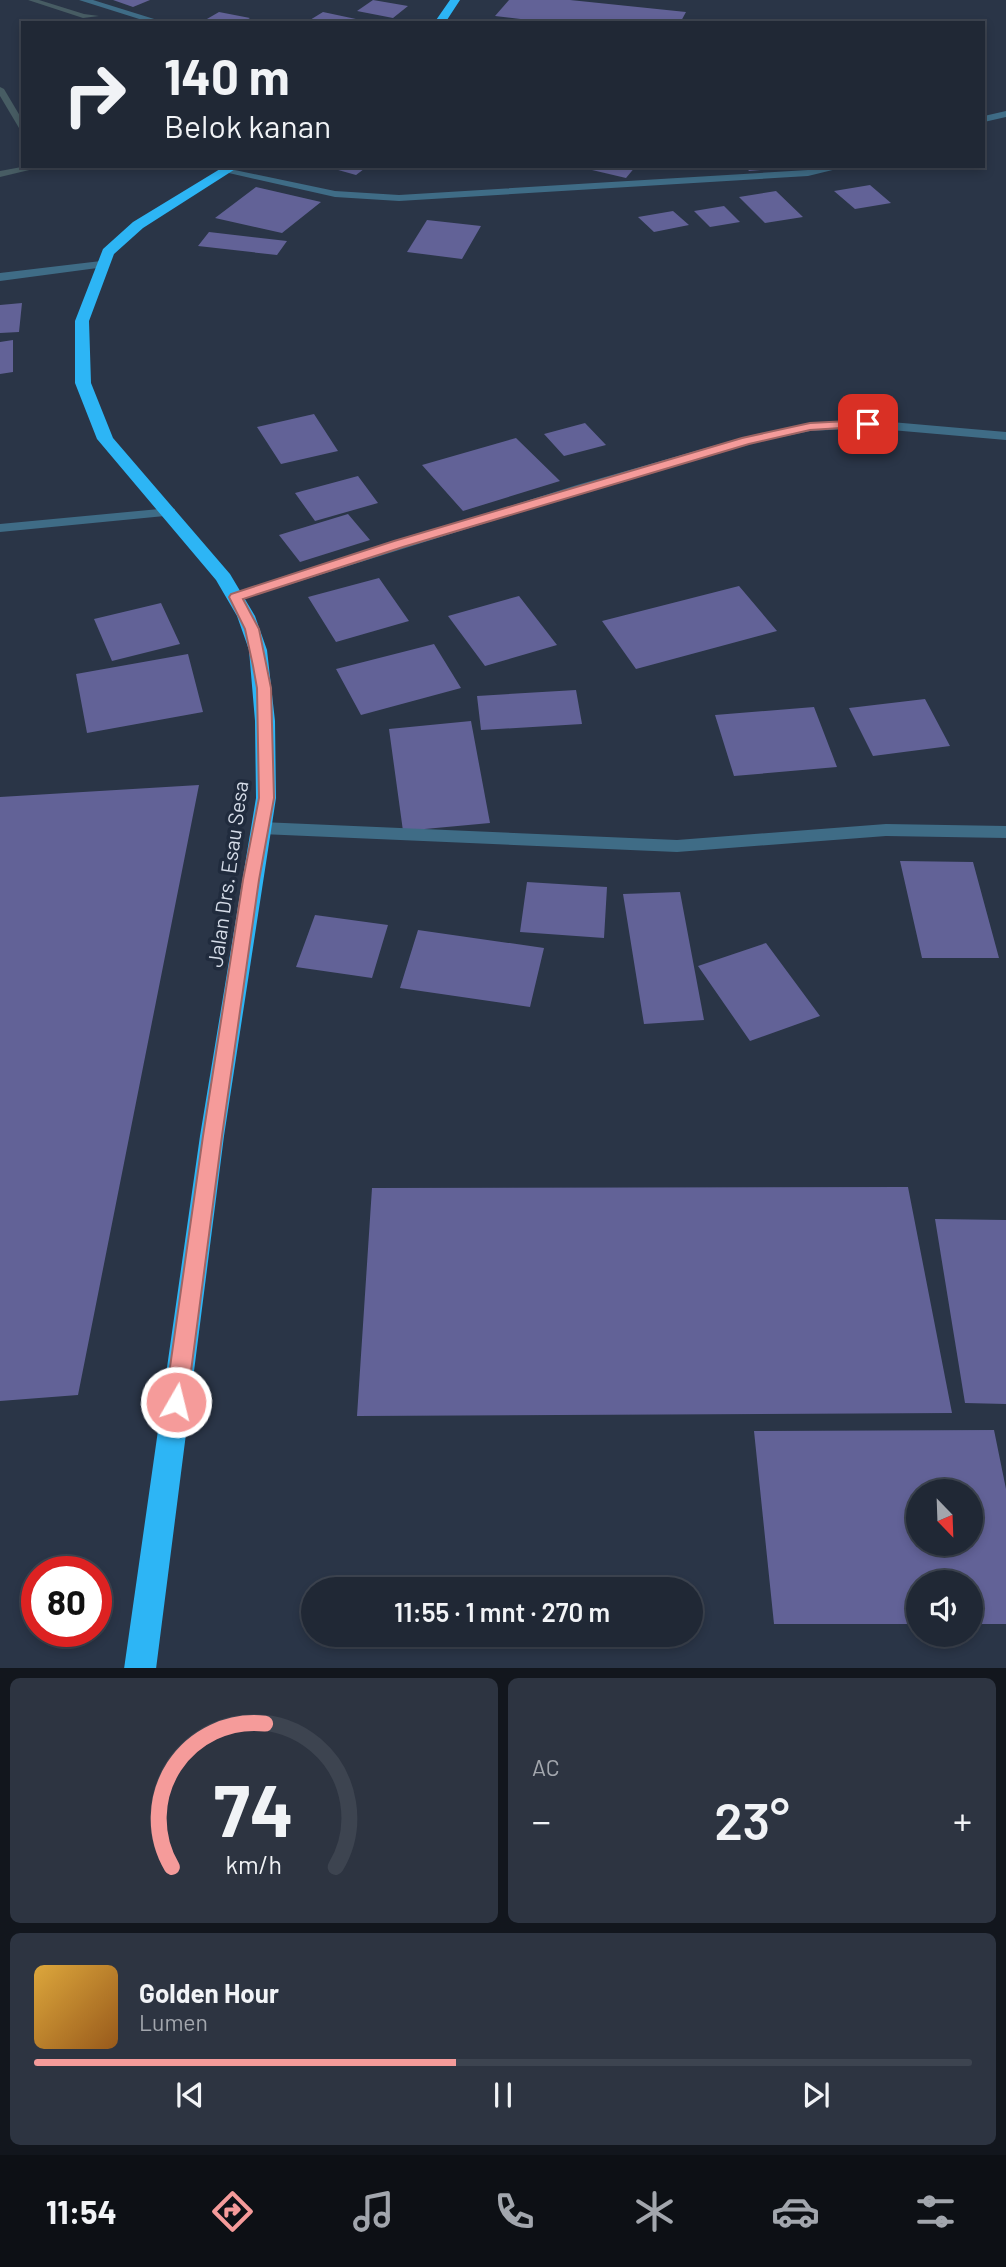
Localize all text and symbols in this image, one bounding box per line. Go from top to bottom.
text: 140 m [164,46,290,105]
icon: right [49,49,140,140]
text: Belok kanan [164,106,331,144]
pin [838,394,898,454]
icon: arrive [849,405,887,443]
street label: Jalan Drs. Esau Sesa [202,779,252,969]
position arrow [139,1365,213,1439]
north arrow [906,1479,984,1556]
map controls [906,1479,983,1647]
speed limit sign: 80 [21,1556,112,1647]
button: sound [906,1570,983,1647]
text: 11:55 · 1 mnt · 270 m [394,1596,610,1627]
text: AC [532,1753,560,1781]
text: 74 [214,1764,294,1852]
text: 23° [714,1788,790,1850]
text: − [532,1797,551,1843]
text: + [953,1797,972,1843]
text: km/h [226,1848,282,1878]
text: Golden Hour [139,1977,279,2008]
text: Lumen [139,2008,208,2036]
icon: previous [171,2076,209,2114]
icon: pause [484,2076,522,2114]
icon: next [797,2076,835,2114]
icon: directions [208,2187,257,2236]
icon: music [349,2187,398,2236]
icon: phone [490,2187,539,2236]
icon: climate [630,2187,679,2236]
icon: car [771,2187,820,2236]
icon: filters [911,2187,960,2236]
text: 11:54 [46,2192,117,2230]

